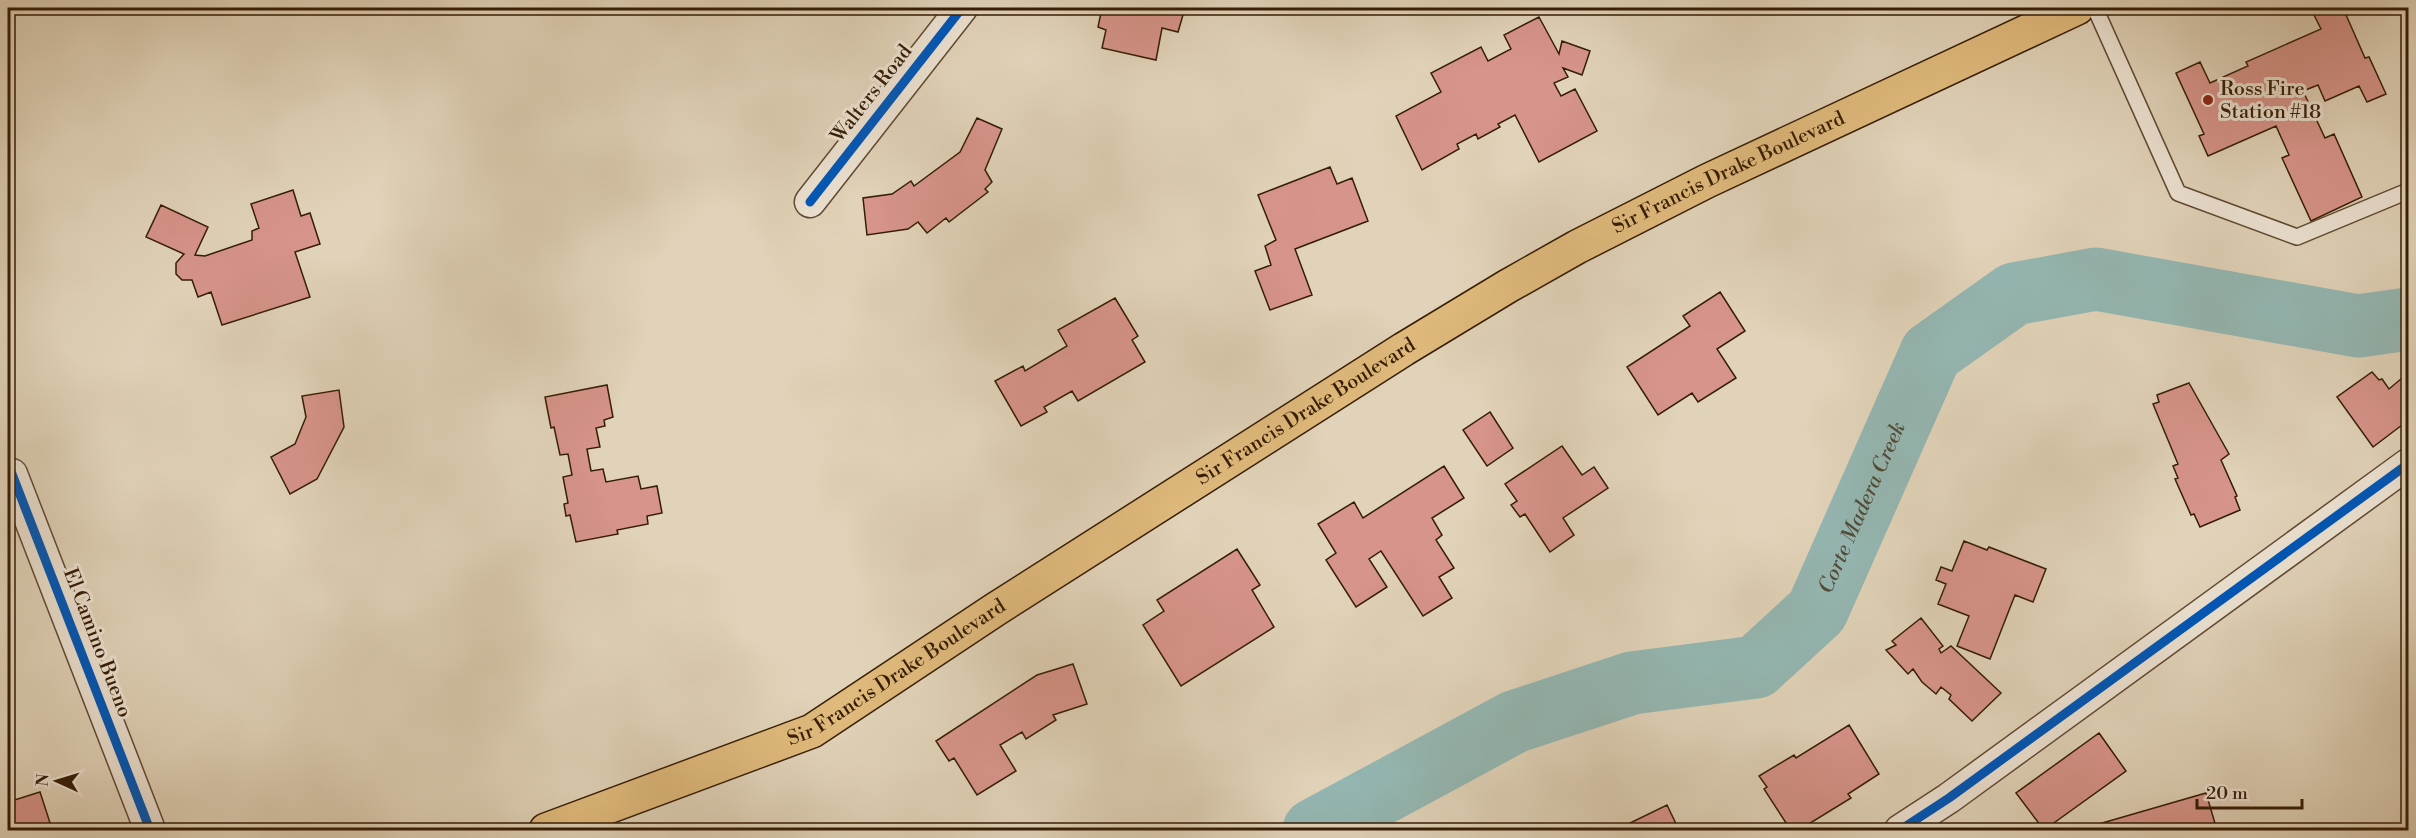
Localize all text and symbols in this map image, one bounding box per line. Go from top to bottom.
street label: Walters Road [825,39,919,149]
place label: Ross Fire Station #18 [2220,77,2321,125]
marker: Ross Fire Station #18 [2201,93,2215,107]
street label: Sir Francis Drake Boulevard [1608,106,1849,240]
street label: Sir Francis Drake Boulevard [1191,332,1421,491]
water label: Corte Madera Creek [1813,418,1912,598]
street label: El Camino Bueno [57,565,137,721]
street label: Sir Francis Drake Boulevard [784,593,1011,752]
north arrow [27,751,87,811]
scale bar [2197,772,2302,810]
text: N [33,773,53,787]
text: 20 m [2206,782,2248,805]

